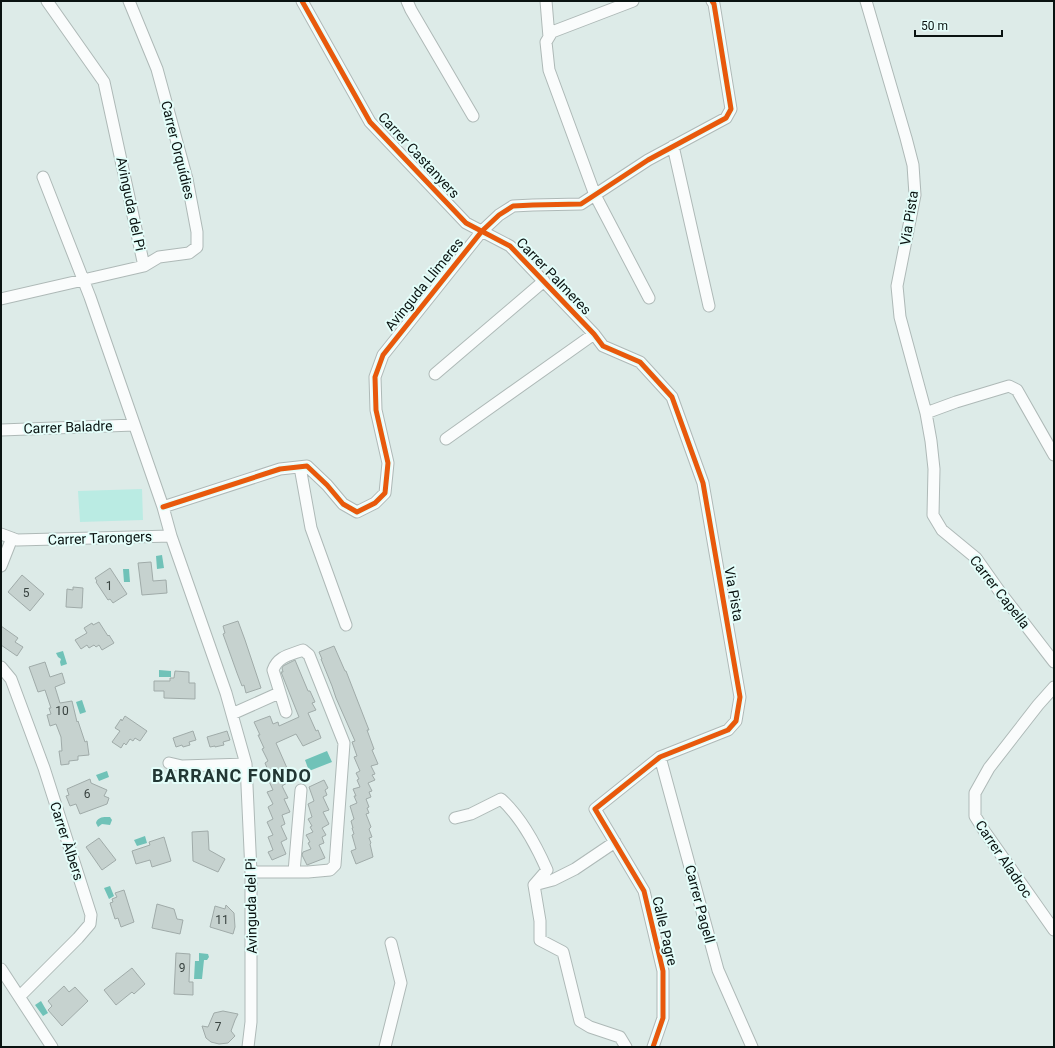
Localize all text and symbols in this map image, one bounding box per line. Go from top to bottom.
scale bar [915,12,1002,38]
text: 50 m [921,19,948,33]
street label: Carrer Orquídies [158,99,198,201]
street label: Carrer Castanyers [375,109,463,201]
street label: Avinguda del Pi [113,156,149,252]
street label: Via Pista [897,190,921,246]
street label: Avinguda Llimeres [382,234,466,334]
street label: Carrer Palmeres [513,234,595,318]
street label: Carrer Baladre [23,417,113,437]
street label: Carrer Tarongers [48,528,152,548]
street label: Carrer Capella [967,552,1033,632]
street label: Via Pista [721,565,747,623]
house number: 1 [106,579,112,593]
house number: 5 [23,586,30,600]
house number: 10 [55,704,69,718]
district label: BARRANC FONDO [152,765,312,786]
house number: 6 [84,787,91,801]
street label: Carrer Àlbers [47,799,88,882]
street label: Carrer Aladroc [972,817,1036,901]
street label: Avinguda del Pi [242,858,260,954]
street label: Carrer Pagell [682,863,718,945]
street label: Calle Pagre [649,895,681,967]
house number: 11 [215,913,229,927]
house number: 9 [179,961,185,975]
house number: 7 [215,1020,222,1034]

